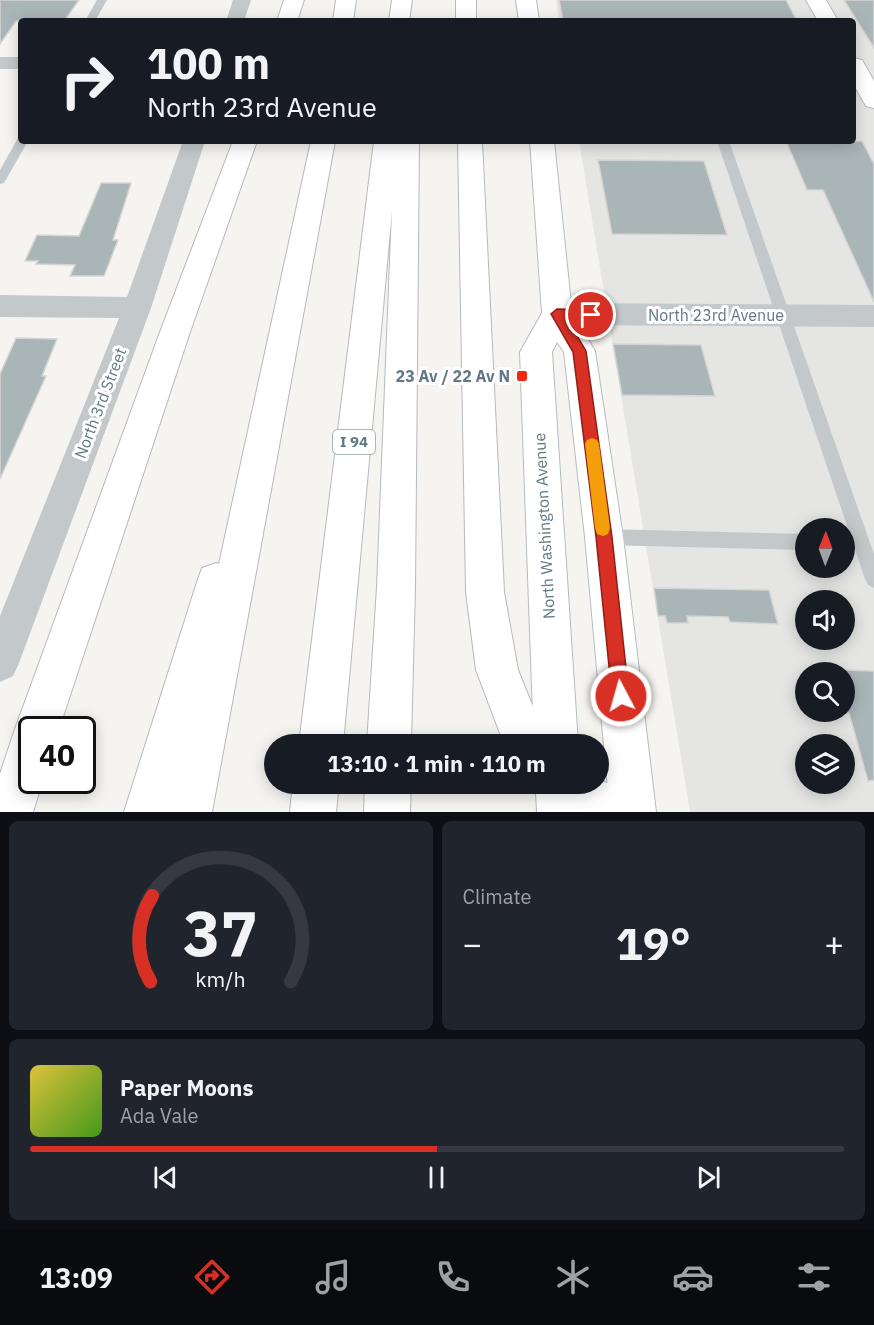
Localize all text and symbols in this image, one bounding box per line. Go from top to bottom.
text: 100 m [147,36,270,91]
icon: right [48,42,126,120]
text: North 23rd Avenue [147,89,377,124]
pin [565,289,616,340]
icon: arrive [574,298,607,331]
street label: North 23rd Avenue [648,305,784,325]
street label: North 3rd Street [70,345,130,461]
place label: 23 Av / 22 Av N [396,366,510,386]
marker: 23 Av / 22 Av N [515,369,529,383]
road number: I 94 [333,430,375,454]
street label: North Washington Avenue [529,432,559,620]
north arrow [795,518,855,578]
map controls [795,518,855,794]
button: sound [795,590,855,650]
button: search [795,662,855,722]
position arrow [589,664,653,728]
speed limit sign: 40 [18,716,96,794]
button: layers [795,734,855,794]
text: 13:10 · 1 min · 110 m [327,749,546,778]
text: Climate [463,883,531,910]
text: 37 [183,892,258,973]
text: 19° [616,914,691,972]
text: − [463,922,482,965]
text: + [824,922,844,965]
text: km/h [196,966,246,994]
text: Paper Moons [120,1073,253,1102]
text: Ada Vale [120,1102,199,1129]
icon: previous [149,1161,182,1194]
icon: pause [420,1161,453,1194]
icon: next [692,1161,725,1194]
icon: directions [191,1256,233,1298]
icon: music [312,1256,354,1298]
icon: phone [432,1256,474,1298]
icon: climate [552,1256,594,1298]
icon: car [672,1256,714,1298]
icon: filters [793,1256,835,1298]
text: 13:09 [39,1260,113,1295]

